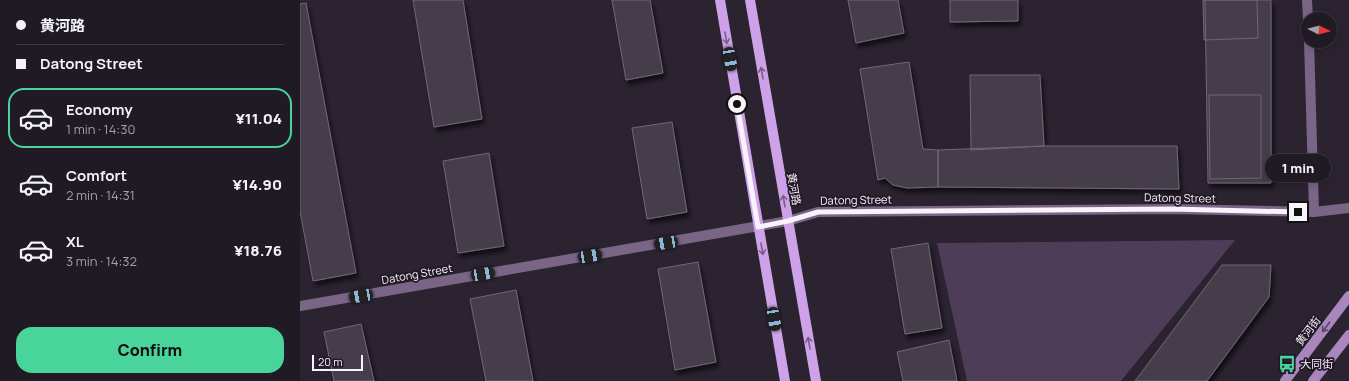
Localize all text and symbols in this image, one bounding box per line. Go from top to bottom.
north arrow [1301,12,1337,48]
map controls [1301,12,1337,48]
text: 黄河路 [40,15,85,36]
one-way arrow [722,32,730,45]
car [722,46,738,72]
text: Datong Street [40,53,143,74]
one-way arrow [758,67,766,80]
route start [728,95,746,113]
text: Economy [66,99,133,120]
icon: car [18,100,54,136]
text: ¥11.04 [235,108,282,129]
text: 1 min · 14:30 [66,120,135,138]
callout: 1 min [1265,154,1331,182]
text: 1 min [1282,159,1314,177]
text: Comfort [66,165,127,186]
icon: car [18,166,54,202]
street label: 黄河路 [784,171,805,206]
text: ¥14.90 [233,174,282,195]
text: 2 min · 14:31 [66,186,135,204]
street label: Datong Street [1144,189,1216,206]
street label: Datong Street [820,191,892,208]
one-way arrow [780,195,788,208]
route end [1289,203,1307,221]
text: XL [66,231,84,252]
icon: car [18,232,54,268]
car [653,235,679,251]
text: ¥18.76 [234,240,282,261]
one-way arrow [758,243,766,256]
car [577,248,603,264]
text: 3 min · 14:32 [66,252,137,270]
street label: Datong Street [380,260,454,287]
car [470,266,496,282]
car [348,288,374,304]
car [766,306,782,332]
street label: 黄河街 [1292,313,1324,348]
one-way arrow [1321,321,1330,332]
button: Confirm [16,327,284,373]
one-way arrow [805,336,813,349]
scale bar [312,353,363,372]
text: 20 m [318,354,343,369]
bus stop icon: 大同街 [1277,354,1297,374]
place label: 大同街 [1300,356,1333,371]

